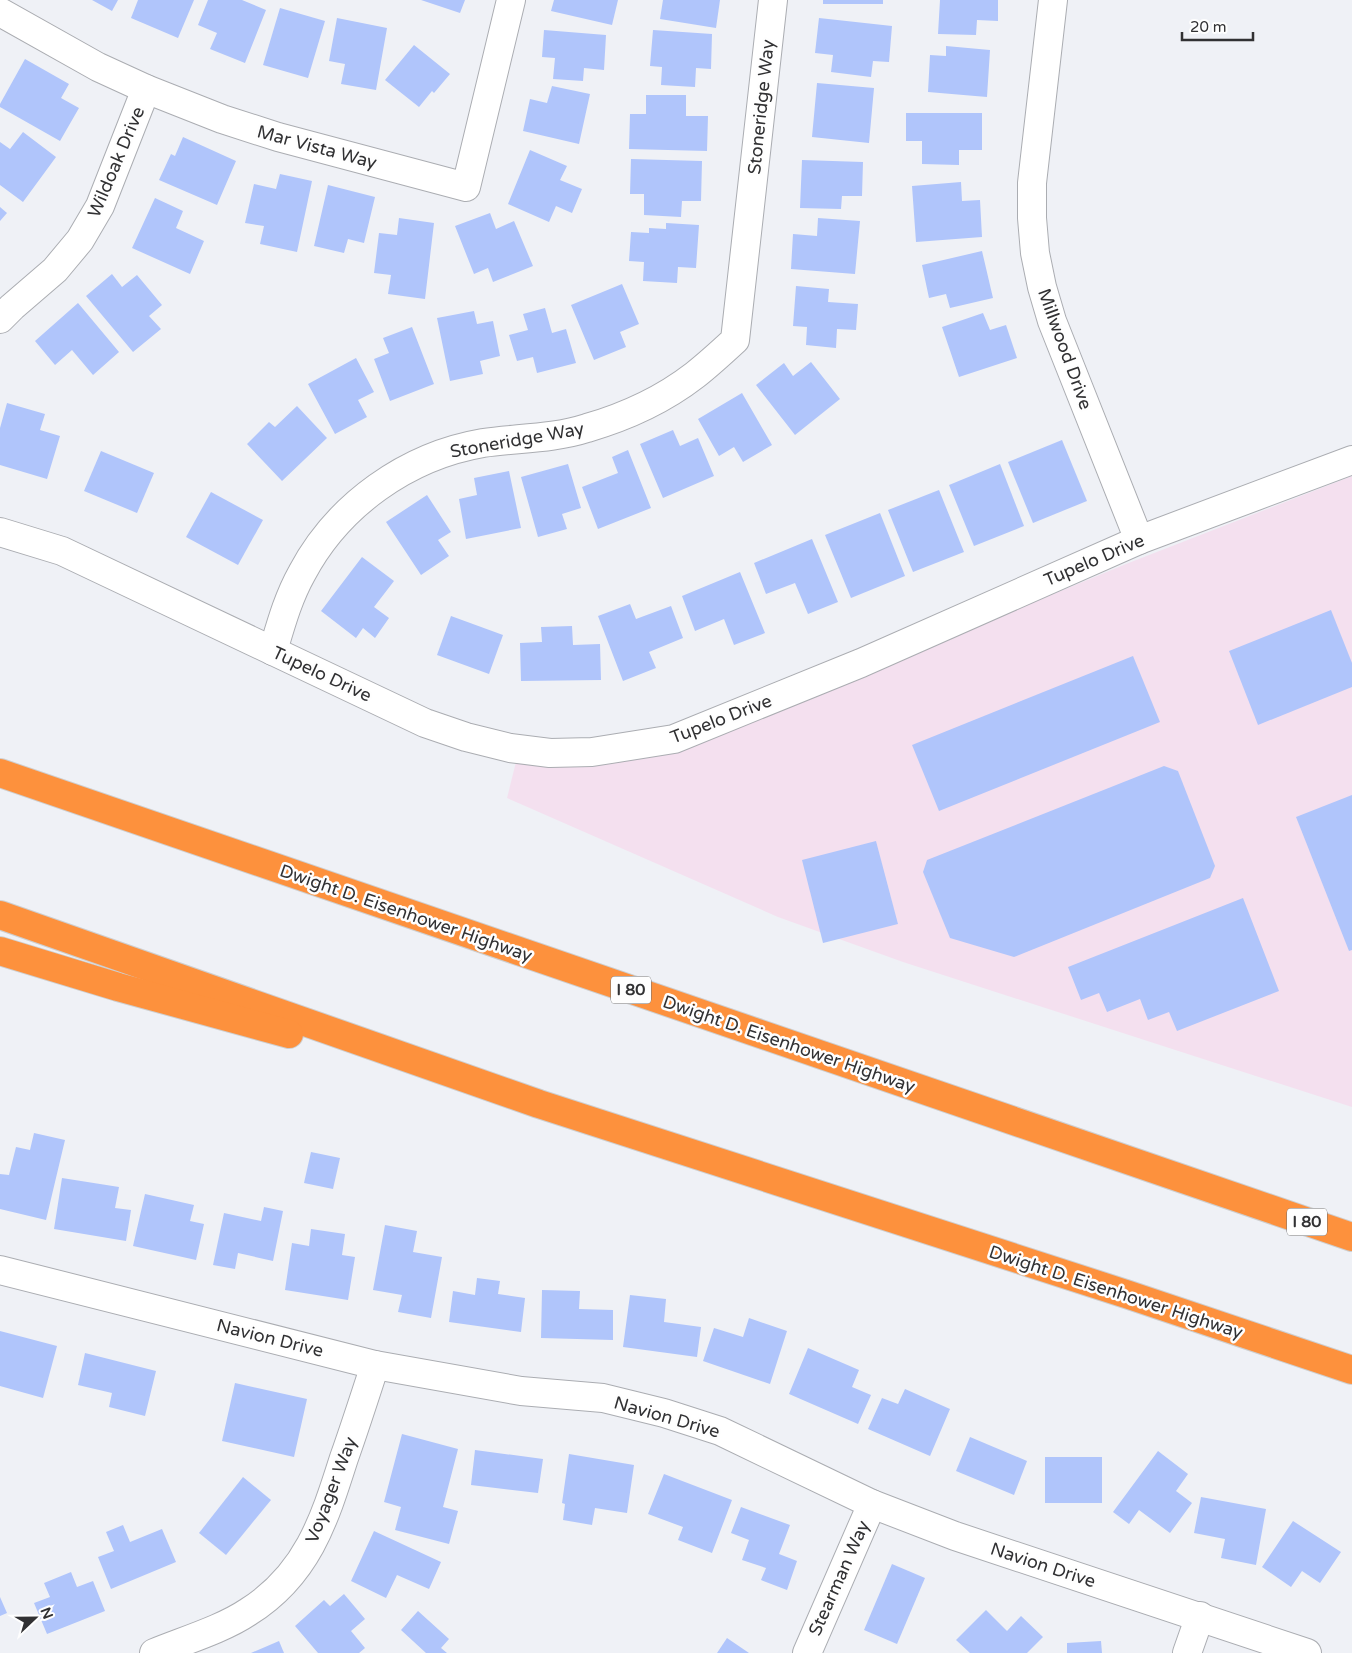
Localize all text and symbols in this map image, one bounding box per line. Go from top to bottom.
scale bar [1182,10,1253,42]
text: 20 m [1190,18,1227,36]
street label: Stoneridge Way [743,38,779,176]
street label: Wildoak Drive [83,103,149,221]
street label: Mar Vista Way [255,120,380,174]
street label: Millwood Drive [1033,286,1097,412]
street label: Stoneridge Way [448,417,586,463]
street label: Tupelo Drive [1041,529,1147,591]
street label: Tupelo Drive [269,641,375,707]
street label: Tupelo Drive [667,690,775,748]
street label: Dwight D. Eisenhower Highway [277,859,535,967]
road number: I 80 [611,976,651,1004]
street label: Dwight D. Eisenhower Highway [660,990,918,1098]
road number: I 80 [1287,1208,1327,1236]
street label: Dwight D. Eisenhower Highway [986,1241,1246,1344]
street label: Navion Drive [214,1314,326,1362]
street label: Navion Drive [611,1391,723,1443]
street label: Voyager Way [301,1433,361,1546]
street label: Stearman Way [804,1517,874,1639]
street label: Navion Drive [988,1538,1098,1592]
north arrow [10,1593,60,1643]
text: N [37,1605,57,1622]

